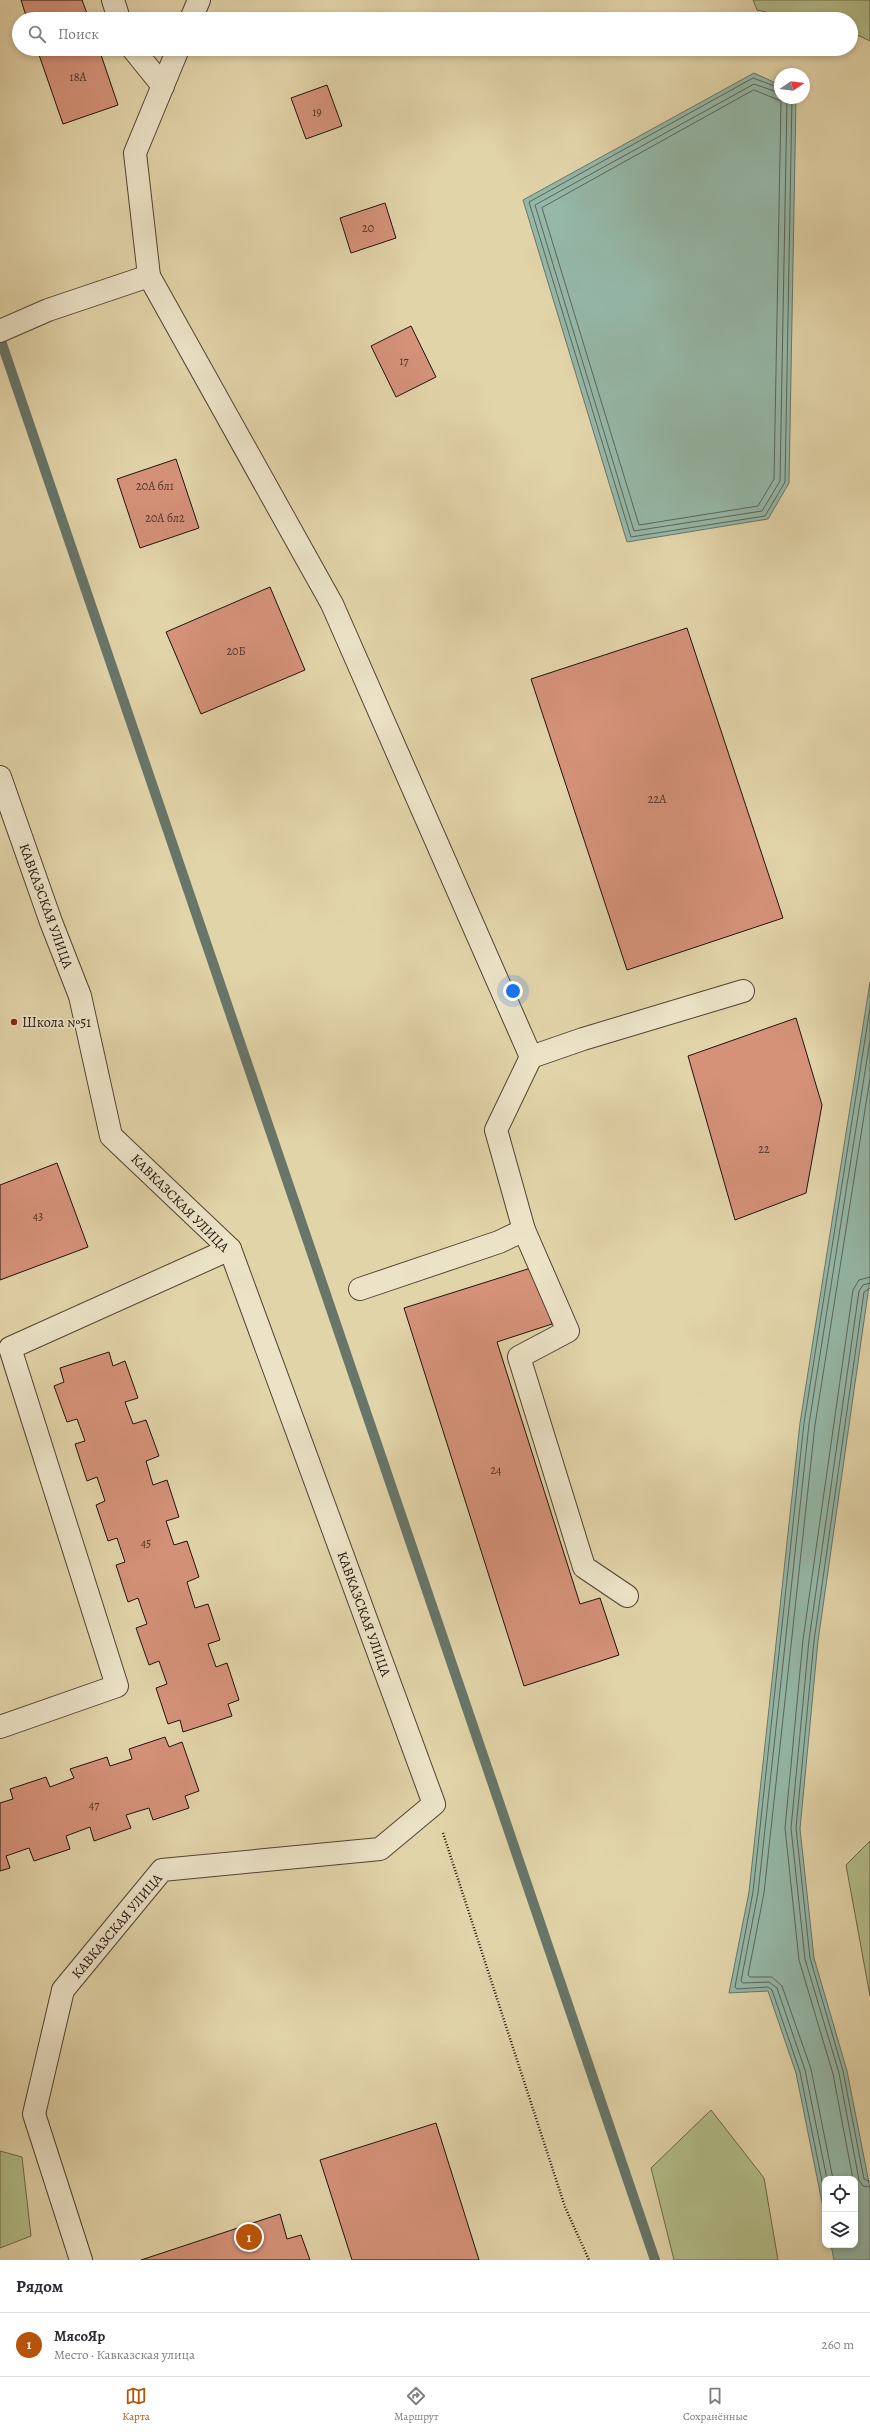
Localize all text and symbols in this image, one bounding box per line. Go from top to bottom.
search box [12,12,858,56]
icon: search [26,23,48,45]
text: Поиск [58,24,99,44]
north arrow [774,68,810,104]
house number: 18А [70,69,87,85]
house number: 19 [312,104,322,120]
house number: 20 [362,220,374,236]
house number: 17 [399,353,410,369]
house number: 20А бл1 [136,478,174,494]
house number: 20А бл2 [145,510,185,526]
house number: 20Б [226,643,246,659]
house number: 22А [648,791,667,807]
street label: КАВКАЗСКАЯ УЛИЦА [15,841,78,972]
your location [503,981,523,1001]
place label: Школа №51 [22,1013,91,1032]
marker: Школа №51 [9,1017,19,1027]
house number: 22 [758,1141,770,1157]
street label: КАВКАЗСКАЯ УЛИЦА [127,1150,234,1257]
house number: 43 [33,1208,43,1224]
house number: 24 [490,1462,502,1478]
house number: 45 [141,1535,151,1551]
street label: КАВКАЗСКАЯ УЛИЦА [333,1549,396,1680]
house number: 47 [89,1797,100,1813]
street label: КАВКАЗСКАЯ УЛИЦА [67,1869,167,1983]
map controls [822,2176,858,2248]
button: locate [822,2176,858,2212]
button: layers [822,2212,858,2248]
pin: 1 [236,2222,262,2252]
text: Рядом [16,2275,63,2298]
text: МясоЯр [54,2326,105,2346]
text: 1 [27,2336,31,2353]
text: 260 m [821,2336,854,2353]
text: Место · Кавказская улица [54,2346,195,2363]
tab: Карта [122,2385,150,2424]
tab: Маршрут [394,2385,439,2424]
tab: Сохранённые [683,2385,748,2424]

